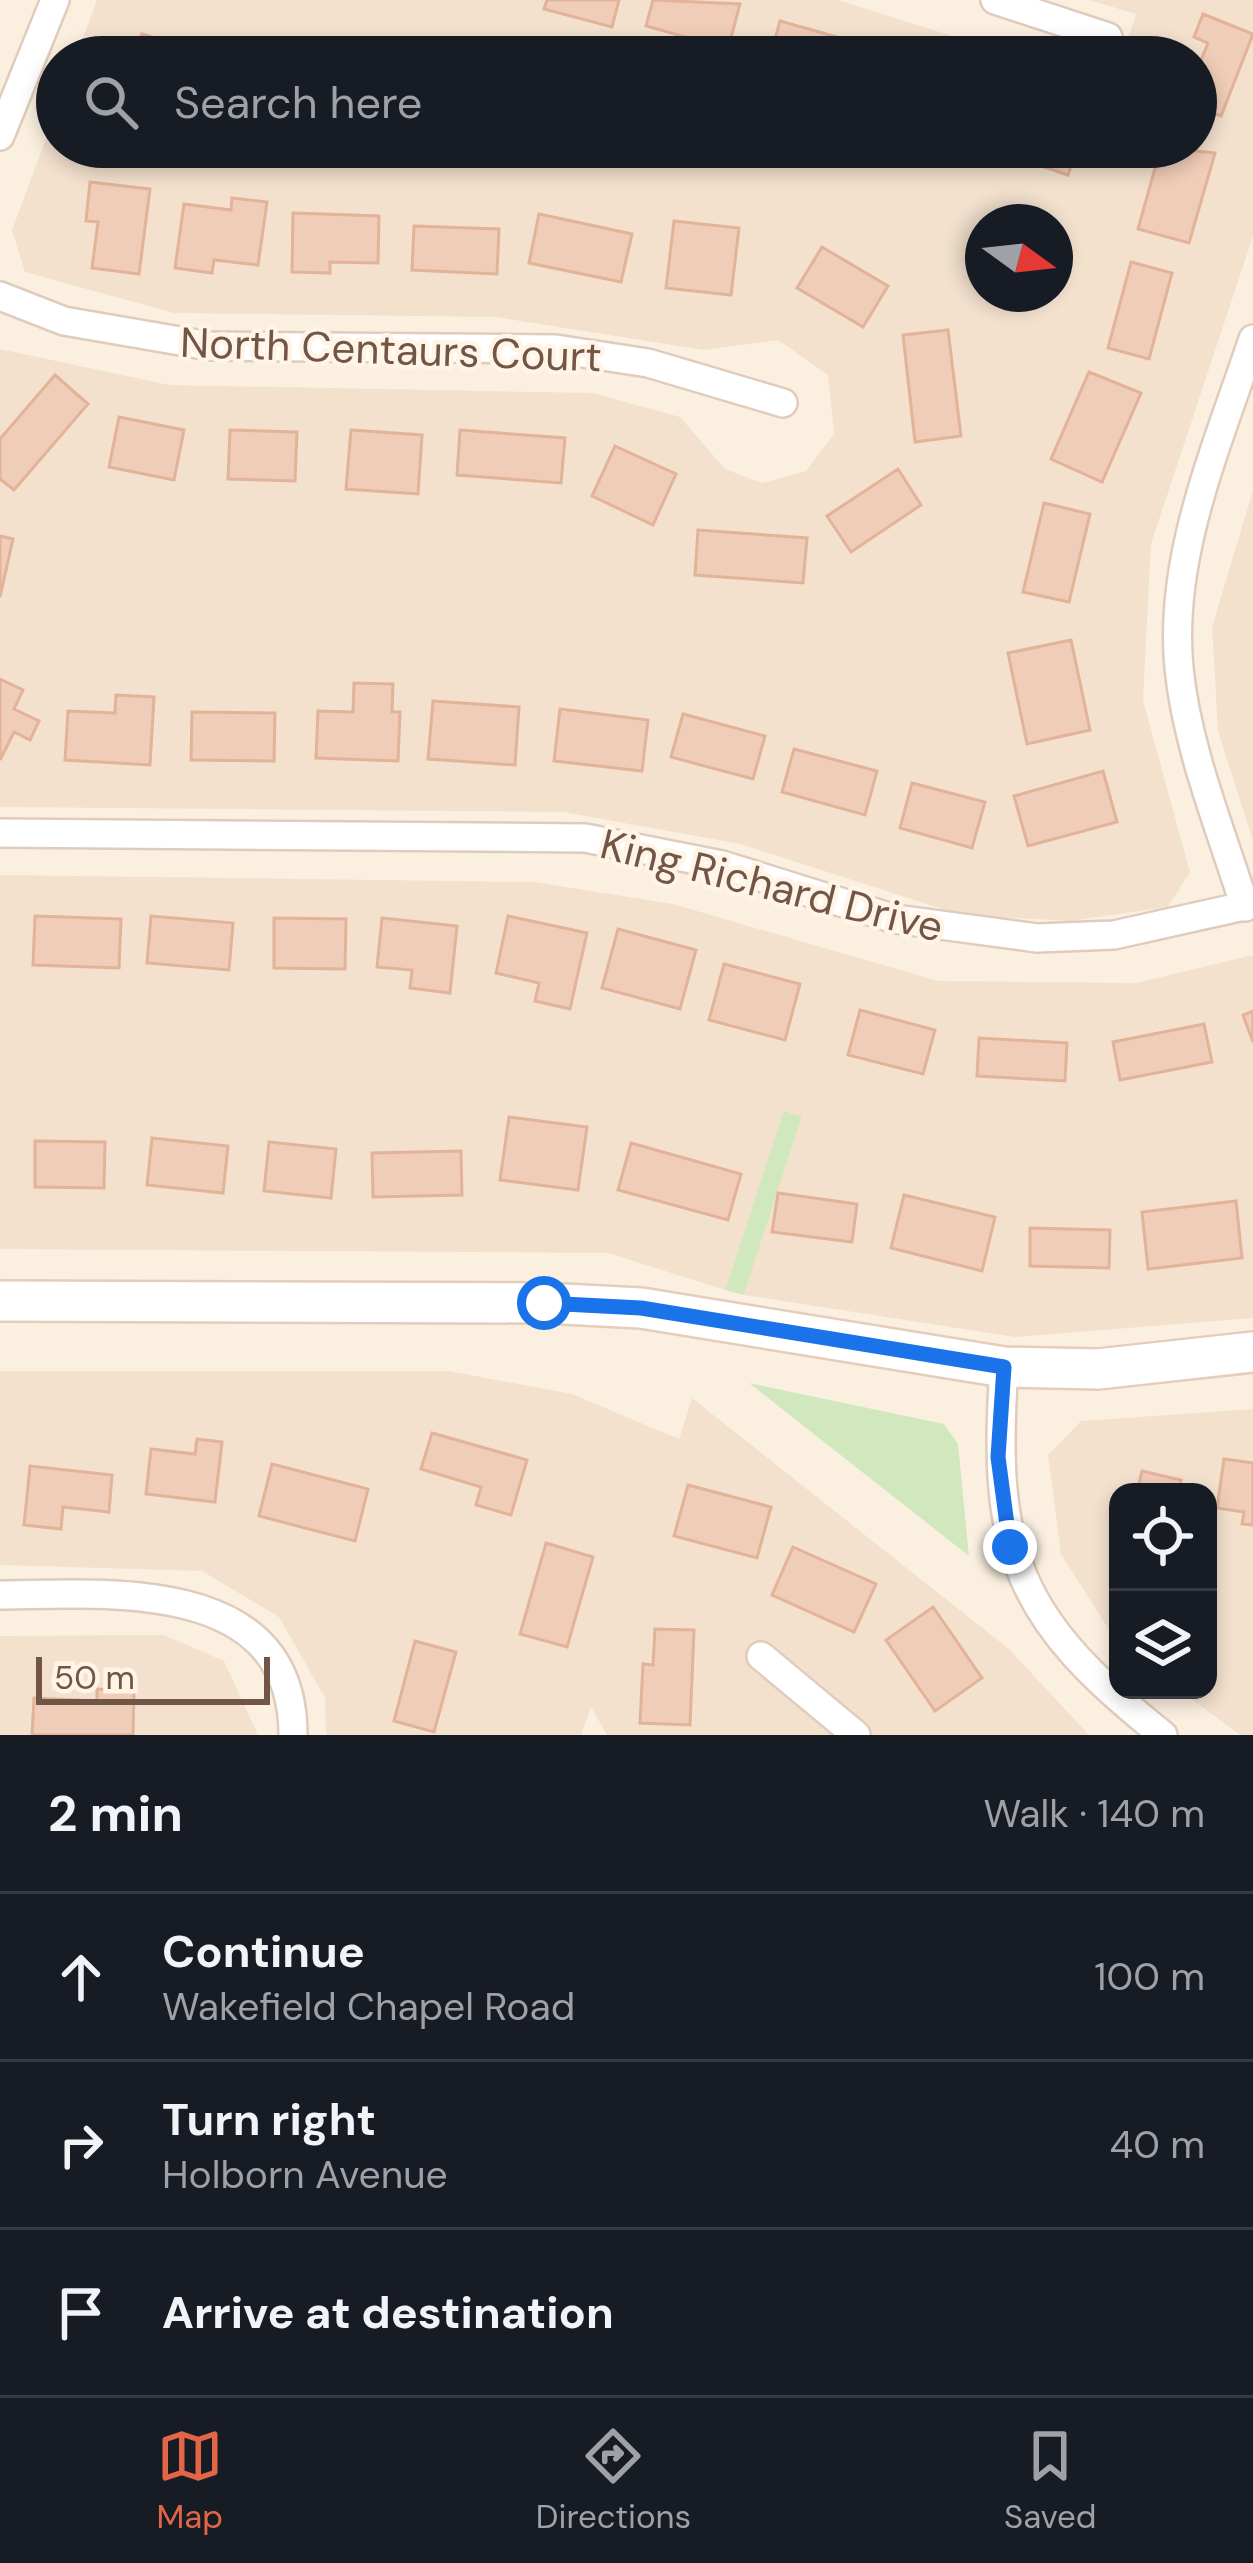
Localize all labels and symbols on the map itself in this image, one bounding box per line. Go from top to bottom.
north arrow [965,204,1073,312]
street label: North Centaurs Court [179,315,603,384]
street label: King Richard Drive [595,816,949,955]
route start [517,1276,571,1330]
route end [983,1520,1037,1574]
scale bar [36,1651,270,1704]

